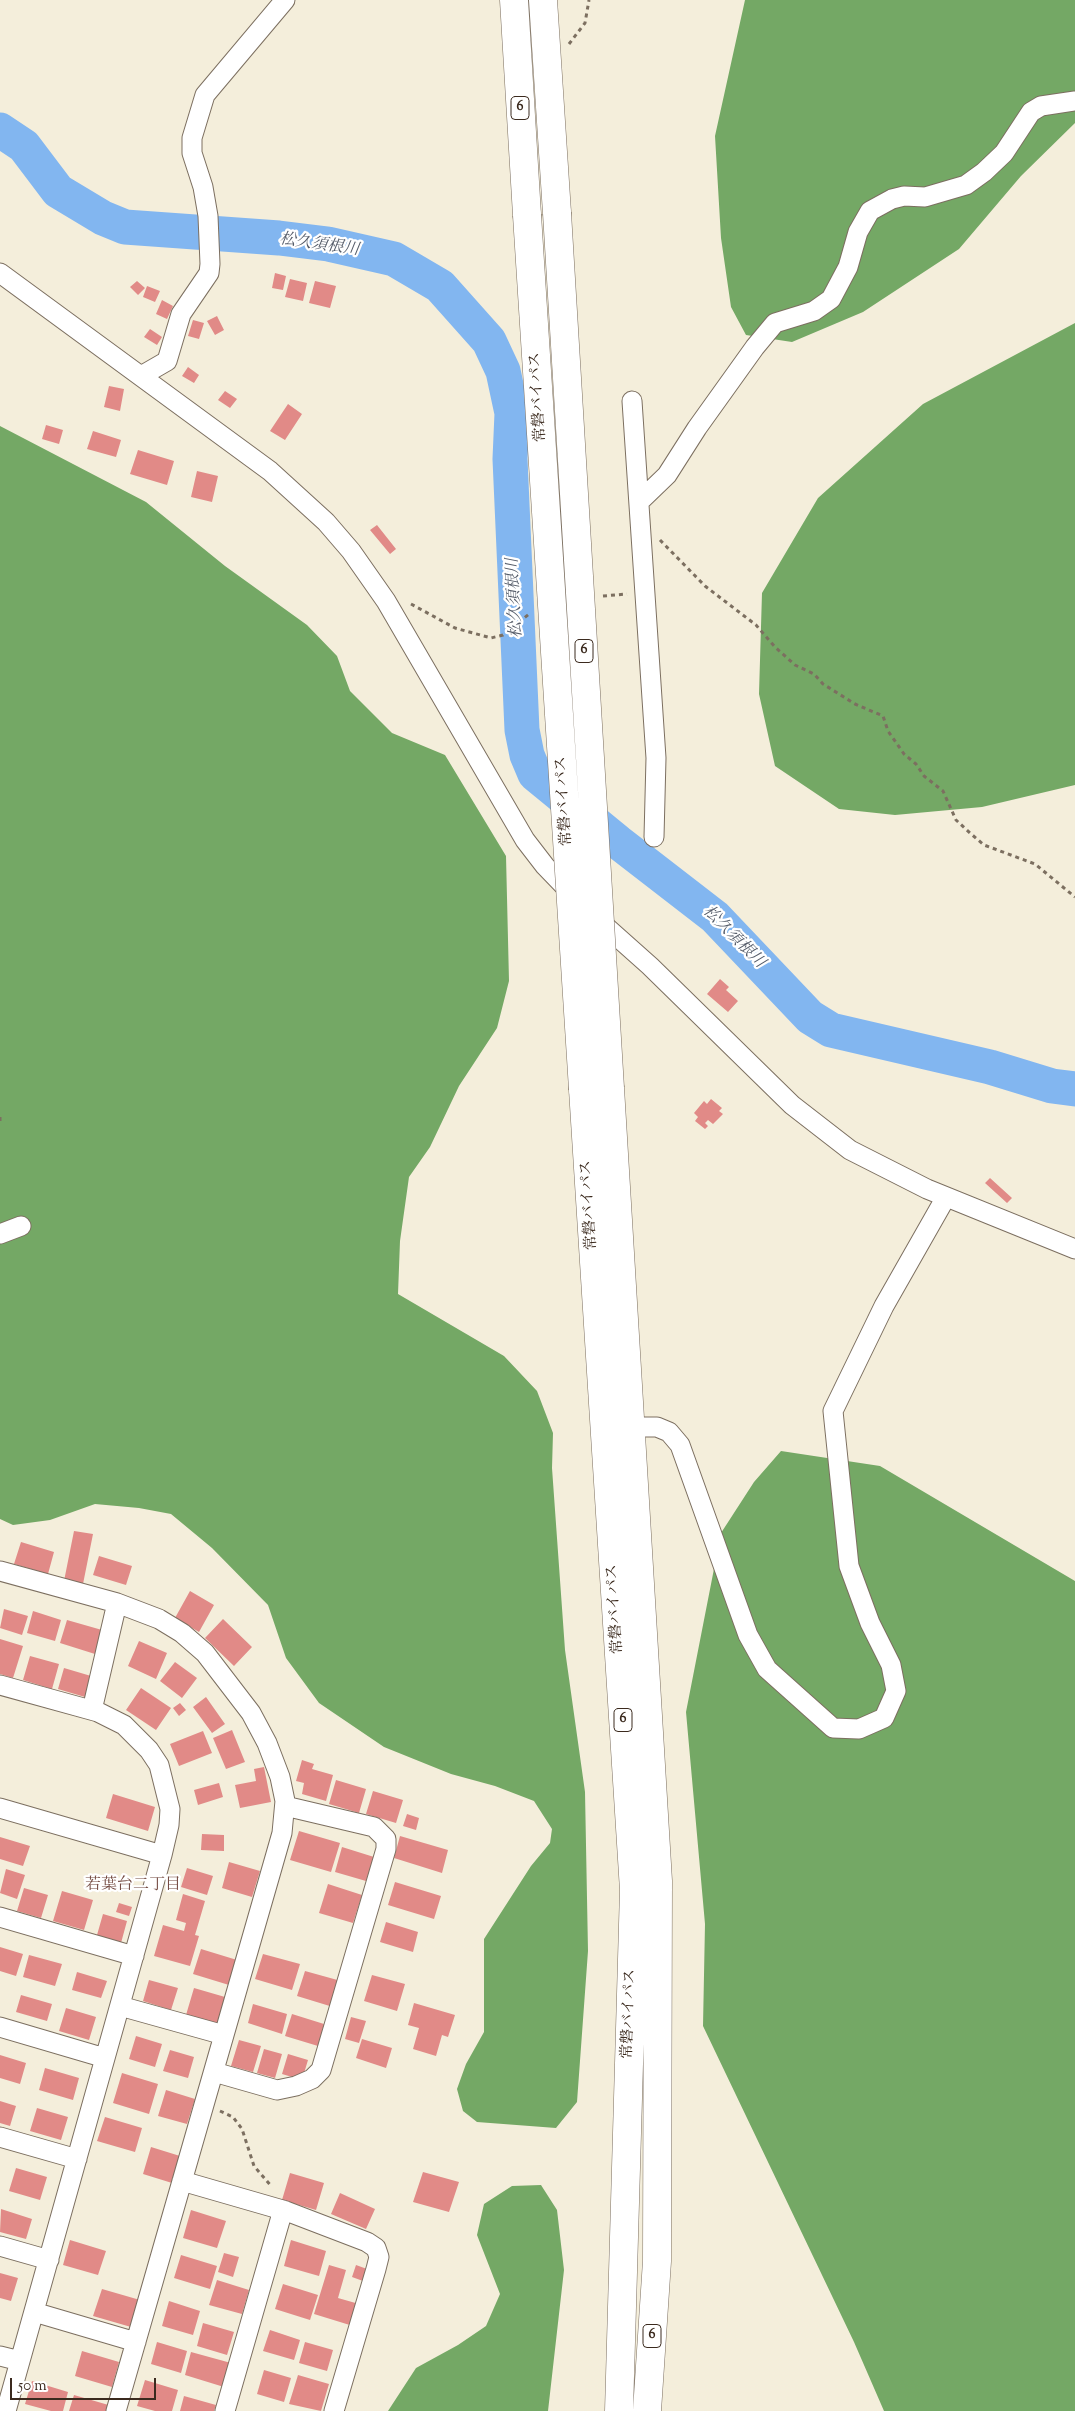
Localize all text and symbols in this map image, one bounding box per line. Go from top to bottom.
road number: 6 [511,96,529,120]
water label: 松久須根川 [278,231,360,261]
street label: 常磐バイパス [527,351,551,443]
water label: 松久須根川 [504,558,528,638]
road number: 6 [575,640,593,662]
street label: 常磐バイパス [553,755,577,847]
water label: 松久須根川 [698,903,768,973]
street label: 常磐バイパス [578,1159,602,1251]
street label: 常磐バイパス [604,1563,628,1655]
road number: 6 [614,1708,632,1732]
district label: 若葉台二丁目 [85,1876,181,1896]
street label: 常磐バイパス [619,1969,641,2059]
road number: 6 [643,2324,661,2348]
scale bar [12,2368,159,2400]
text: 50 m [18,2376,47,2397]

